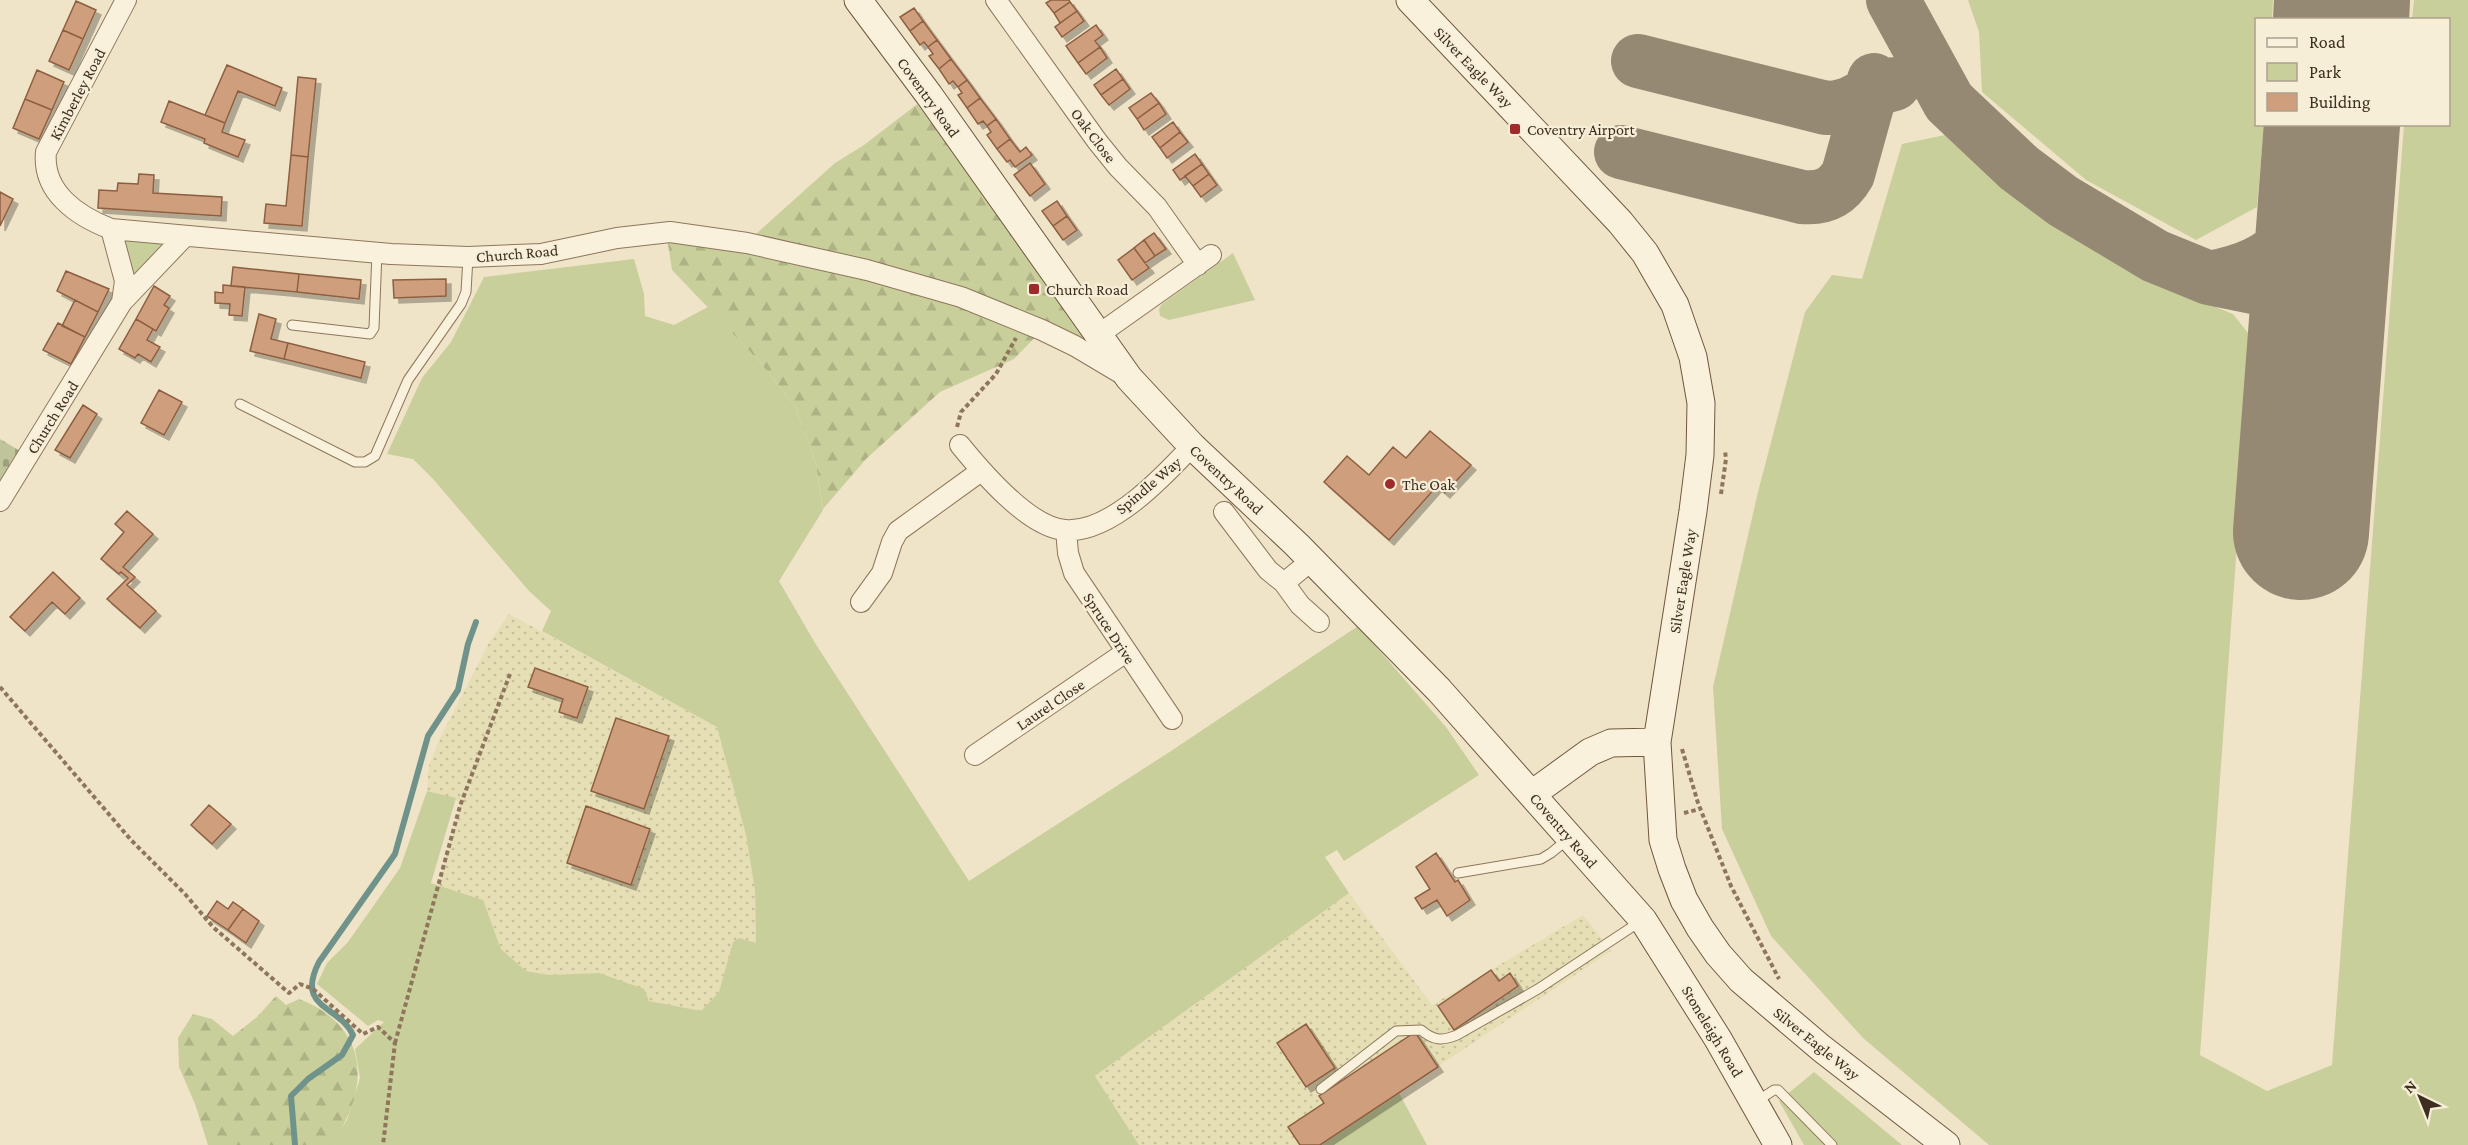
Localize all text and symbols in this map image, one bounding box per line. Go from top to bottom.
legend [2255,18,2450,126]
street label: Silver Eagle Way [1430,23,1517,112]
text: Road [2309,32,2346,52]
street label: Kimberley Road [46,45,110,143]
street label: Coventry Road [893,54,963,141]
text: Park [2309,62,2341,82]
text: Building [2309,92,2371,112]
street label: Oak Close [1068,105,1120,166]
place label: Coventry Airport [1527,121,1636,139]
marker: Coventry Airport [1508,122,1522,136]
street label: Church Road [475,241,559,266]
place label: Church Road [1046,281,1129,298]
marker: Church Road [1027,282,1041,296]
street label: Church Road [23,377,82,457]
street label: Coventry Road [1186,441,1267,519]
street label: Spindle Way [1112,453,1186,518]
place label: The Oak [1402,476,1455,493]
marker: The Oak [1383,477,1397,491]
street label: Silver Eagle Way [1666,527,1700,635]
street label: Spruce Drive [1079,589,1139,668]
street label: Laurel Close [1013,675,1088,733]
street label: Coventry Road [1526,789,1601,872]
street label: Stoneleigh Road [1678,983,1747,1081]
street label: Silver Eagle Way [1770,1004,1864,1084]
north arrow [2390,1067,2450,1127]
text: N [2400,1076,2420,1096]

